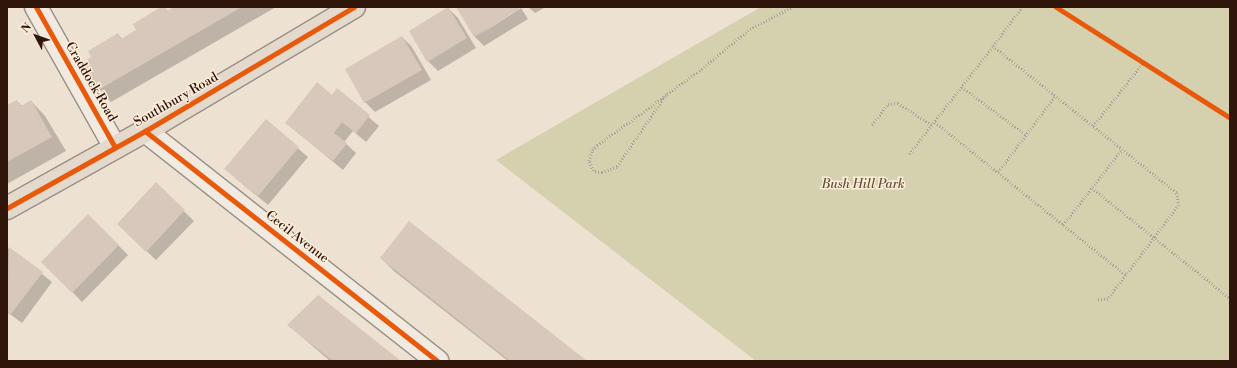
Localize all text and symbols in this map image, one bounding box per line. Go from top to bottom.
north arrow [16,16,56,56]
text: N [19,20,35,36]
street label: Craddock Road [62,39,120,125]
street label: Southbury Road [131,70,221,130]
park label: Bush Hill Park [822,176,904,192]
street label: Cecil Avenue [262,208,332,266]

